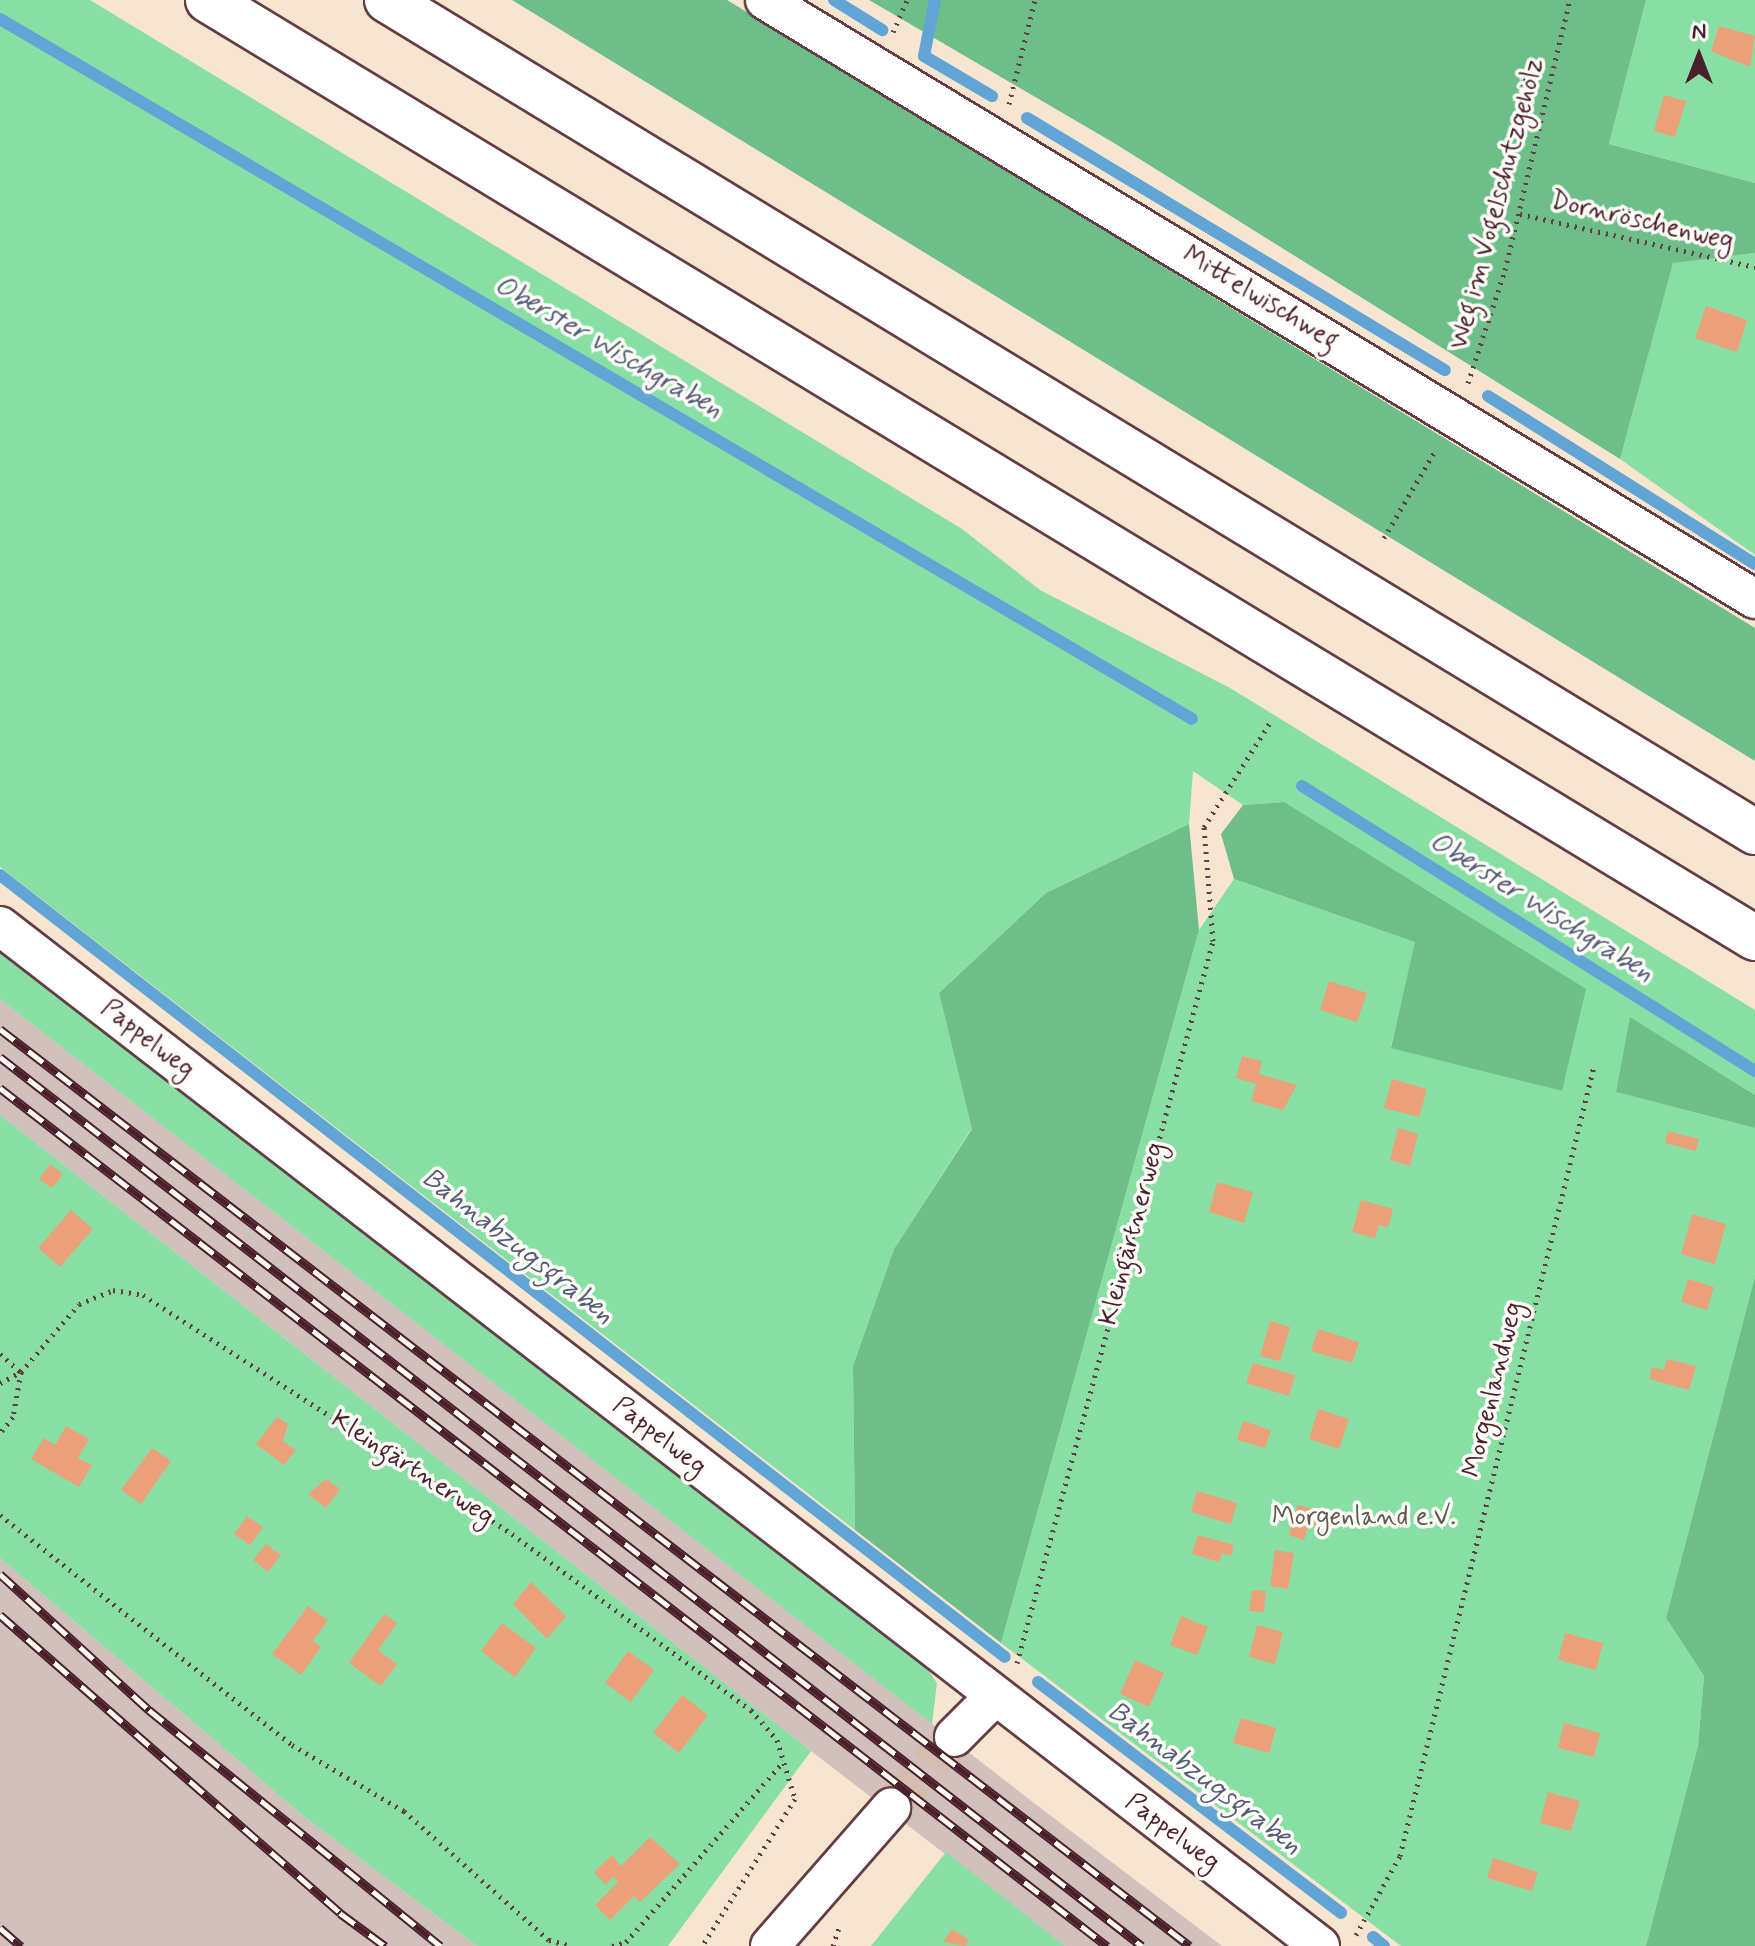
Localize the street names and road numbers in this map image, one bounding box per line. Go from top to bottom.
street label: Weg im Vogelschutzgehölz [1445,59,1551,349]
street label: Dornröschenweg [1548,186,1736,258]
street label: Mittelwischweg [1176,240,1344,358]
street label: Pappelweg [94,994,200,1086]
street label: Kleingärtnerweg [1094,1139,1172,1329]
street label: Morgenlandweg [1457,1299,1531,1481]
street label: Pappelweg [606,1391,712,1483]
street label: Kleingärtnerweg [325,1405,499,1533]
street label: Pappelweg [1118,1787,1226,1879]

